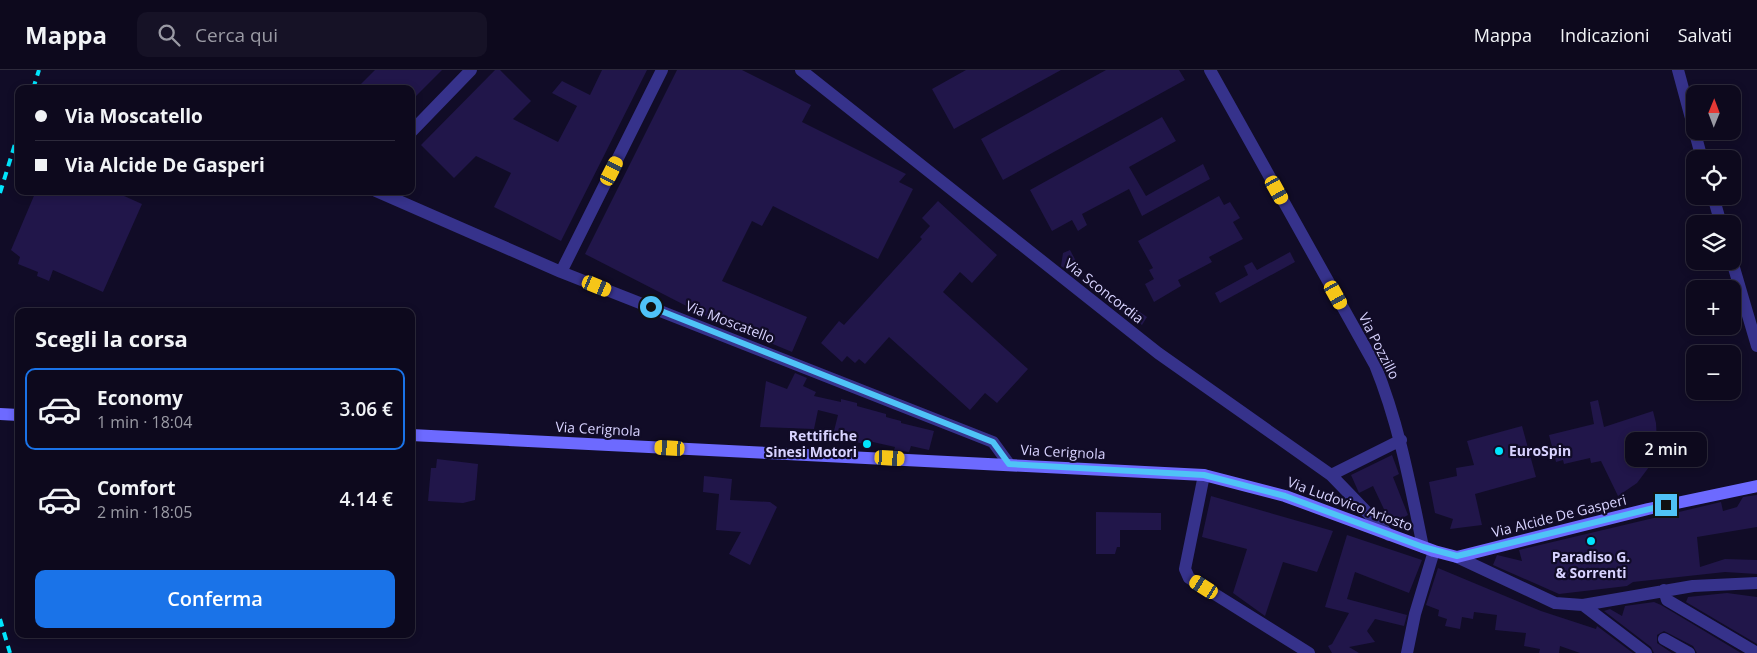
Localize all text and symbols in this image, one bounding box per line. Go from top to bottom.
search box [137,12,487,57]
text: Mappa [25,18,107,51]
icon: search [155,21,183,49]
text: Cerca qui [195,22,278,48]
text: Mappa [1474,23,1532,47]
text: Indicazioni [1560,23,1650,47]
text: Salvati [1678,23,1732,47]
north arrow [1686,85,1741,140]
map controls [1686,85,1741,400]
text: Via Moscatello [65,103,203,129]
button: locate [1686,150,1741,205]
text: Via Alcide De Gasperi [65,152,265,178]
car [598,154,625,188]
car [1263,173,1290,207]
button: layers [1686,215,1741,270]
street label: Via Sconcordia [1061,254,1148,327]
car [580,273,613,299]
car [1322,278,1349,312]
button: + [1686,280,1741,335]
route start [640,296,662,318]
street label: Via Moscatello [683,296,777,347]
street label: Via Pozzillo [1355,309,1404,382]
text: Scegli la corsa [35,323,188,353]
button: − [1686,345,1741,400]
text: Economy [97,385,183,411]
icon: car [37,387,82,432]
text: 3.06 € [339,396,393,422]
text: 1 min · 18:04 [97,411,192,433]
street label: Via Cerignola [555,417,641,440]
place label: Rettifiche Sinesi Motori [765,426,857,461]
callout: 2 min [1625,432,1707,468]
marker: Rettifiche Sinesi Motori [861,438,873,450]
text: 2 min [1644,438,1688,460]
car [654,440,685,456]
street label: Via Cerignola [1020,440,1106,463]
place label: EuroSpin [1509,441,1571,460]
marker: EuroSpin [1493,445,1505,457]
car [874,450,905,466]
street label: Via Ludovico Ariosto [1285,472,1415,535]
text: Comfort [97,475,176,501]
icon: car [37,477,82,522]
text: 4.14 € [339,486,393,512]
street label: Via Alcide De Gasperi [1490,490,1628,541]
route end [1655,494,1677,516]
text: 2 min · 18:05 [97,501,192,523]
marker: Paradiso G. & Sorrenti [1585,535,1597,547]
place label: Paradiso G. & Sorrenti [1552,547,1630,582]
button: Conferma [35,570,395,628]
car [1187,573,1220,601]

